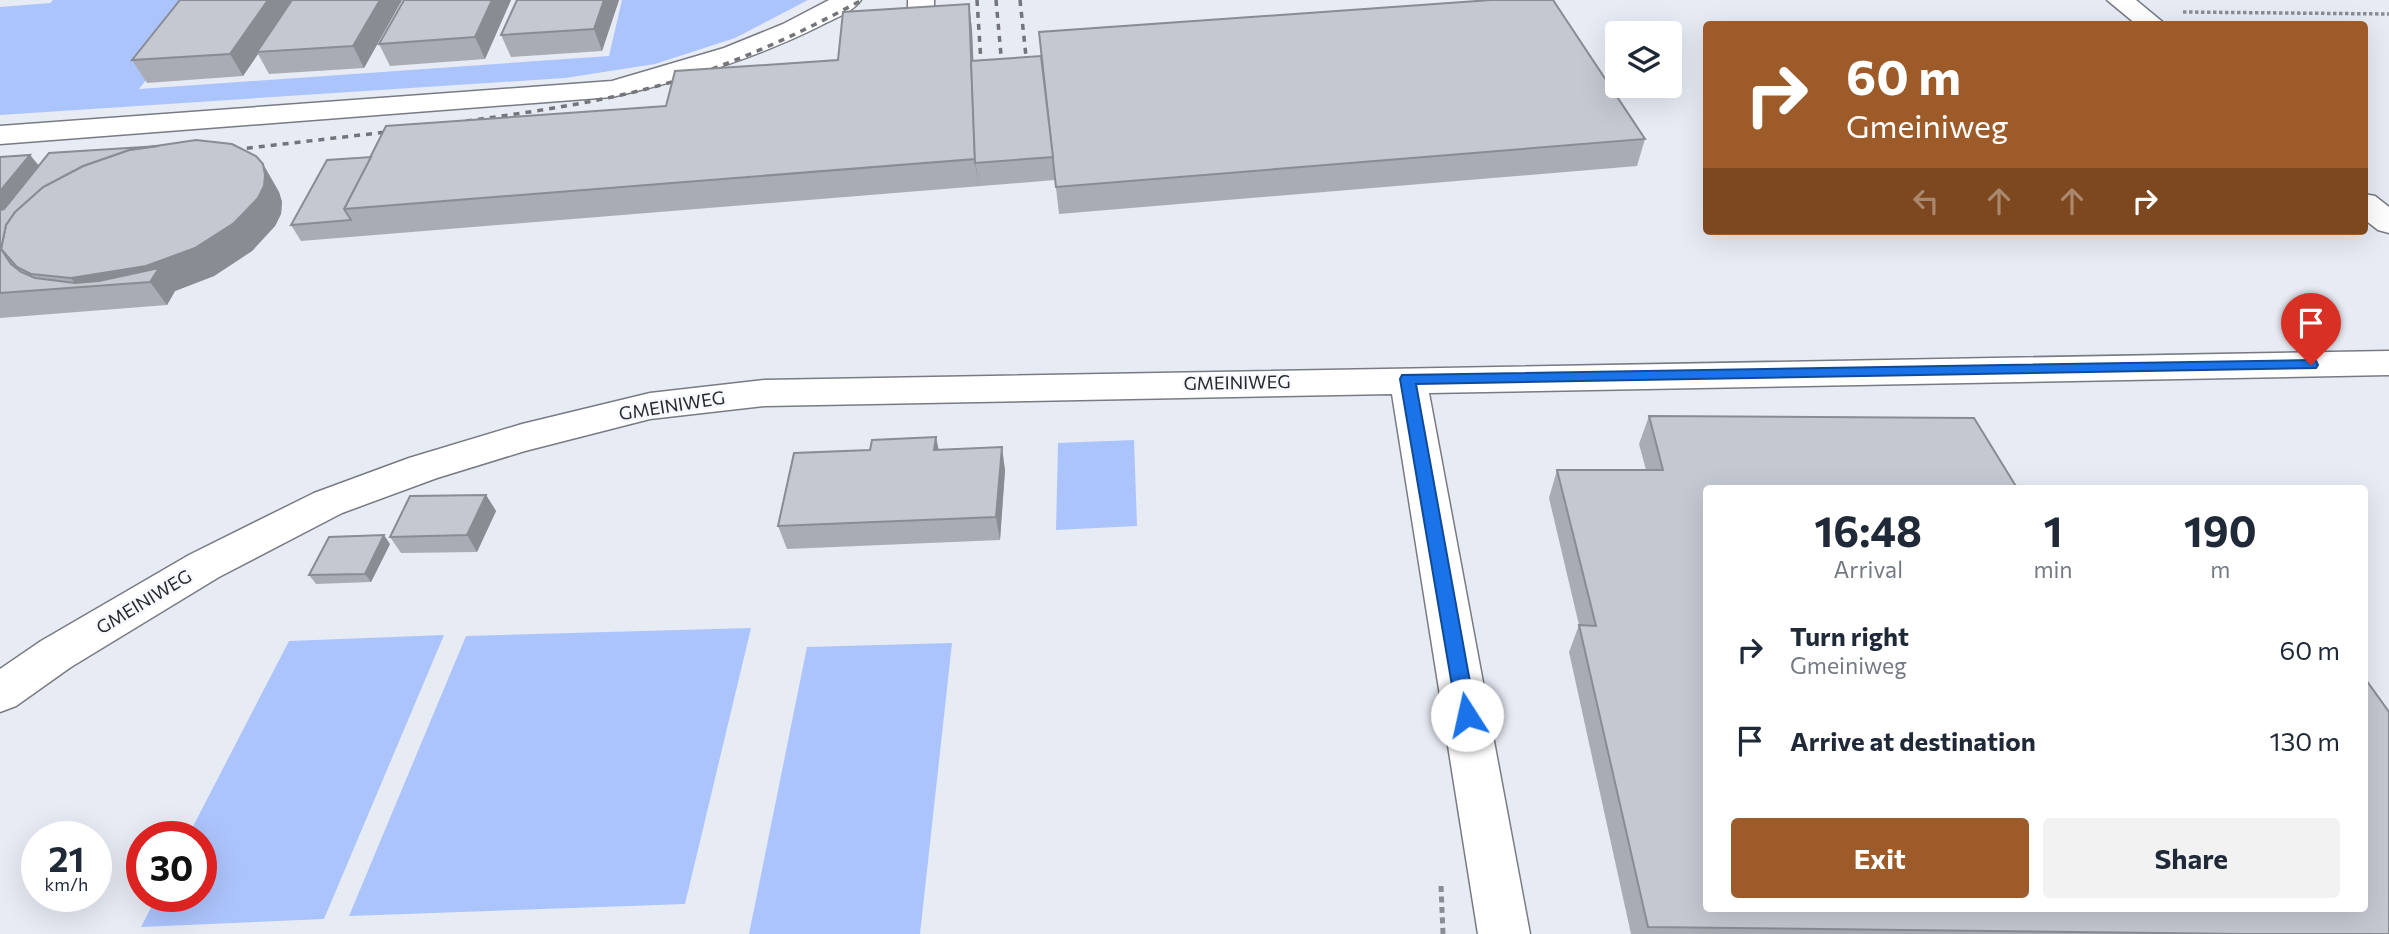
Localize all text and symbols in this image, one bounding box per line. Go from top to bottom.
map controls [1605,21,1682,98]
button: layers [1605,21,1682,98]
text: 60 m [1846,45,1961,105]
icon: right [1731,49,1822,140]
text: Gmeiniweg [1846,105,2008,145]
icon: left [1907,182,1945,220]
icon: ahead [1980,182,2018,220]
icon: ahead [2053,182,2091,220]
icon: right [2126,182,2164,220]
pin [2281,293,2341,365]
icon: arrive [2292,304,2330,342]
street label: GMEINIWEG [1183,370,1291,394]
street label: GMEINIWEG [617,386,726,424]
text: 16:48 [1814,504,1922,556]
text: 1 [2043,504,2062,556]
text: 190 [2184,504,2257,556]
text: Arrival [1833,555,1903,583]
text: min [2033,555,2073,583]
text: m [2210,555,2230,583]
street label: GMEINIWEG [92,564,195,638]
text: Turn right [1790,620,1909,651]
icon: right [1731,631,1769,669]
text: 60 m [2280,634,2340,665]
text: Gmeiniweg [1790,651,1907,679]
position arrow [1430,678,1504,752]
icon: arrive [1731,722,1769,760]
text: Arrive at destination [1790,725,2036,756]
text: 130 m [2269,725,2340,756]
button: Exit [1731,818,2029,898]
button: Share [2043,818,2340,898]
speed limit sign: 30 [126,821,217,912]
text: 21 [49,836,84,879]
text: km/h [45,873,88,895]

